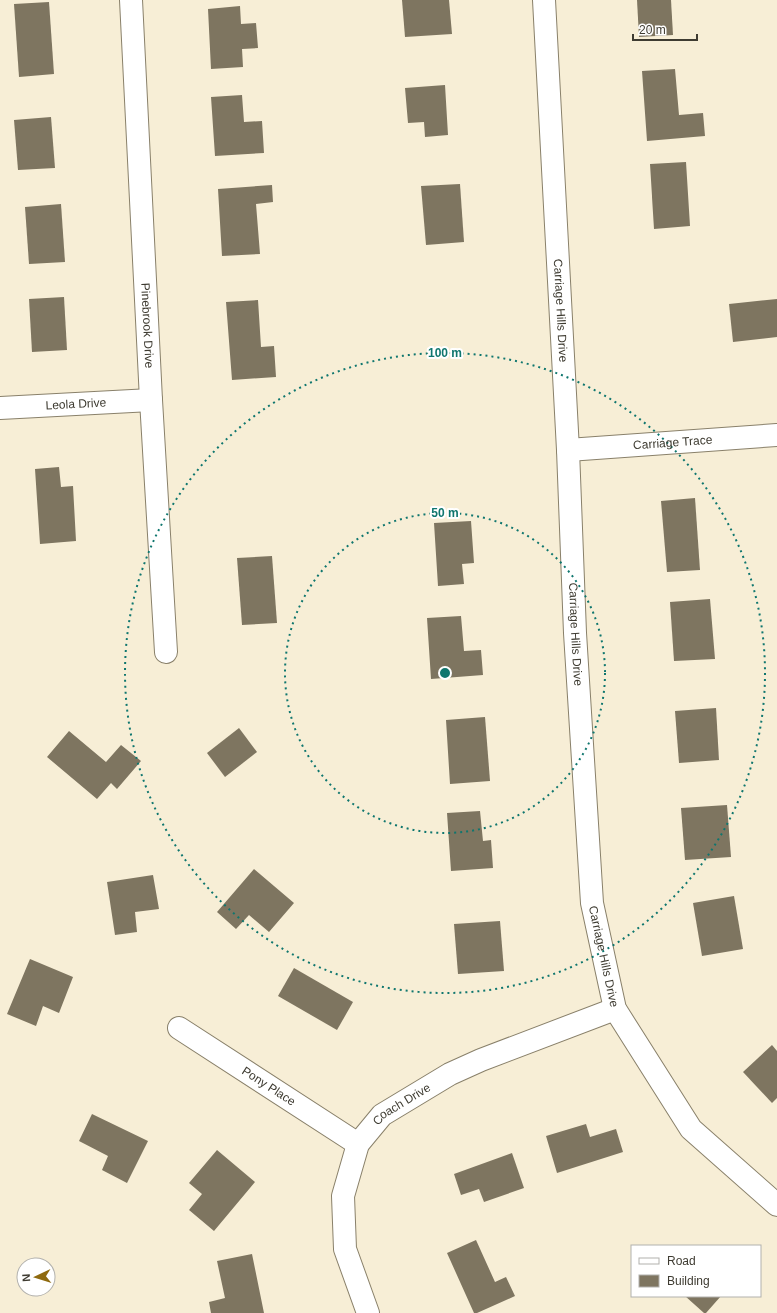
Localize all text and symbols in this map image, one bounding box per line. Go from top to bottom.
scale bar [633,16,697,42]
text: 20 m [639,23,666,37]
street label: Carriage Hills Drive [551,259,570,363]
street label: Pinebrook Drive [138,283,156,369]
text: 100 m [428,346,462,360]
street label: Leola Drive [45,395,107,413]
street label: Carriage Trace [633,433,713,452]
text: 50 m [431,506,459,520]
street label: Carriage Hills Drive [566,582,585,687]
centre of rings [438,666,452,680]
street label: Carriage Hills Drive [586,904,621,1009]
street label: Pony Place [239,1064,298,1109]
street label: Coach Drive [370,1080,433,1128]
legend [631,1245,761,1297]
text: Road [667,1254,696,1268]
north arrow [16,1257,56,1297]
text: N [20,1273,32,1282]
text: Building [667,1274,710,1288]

